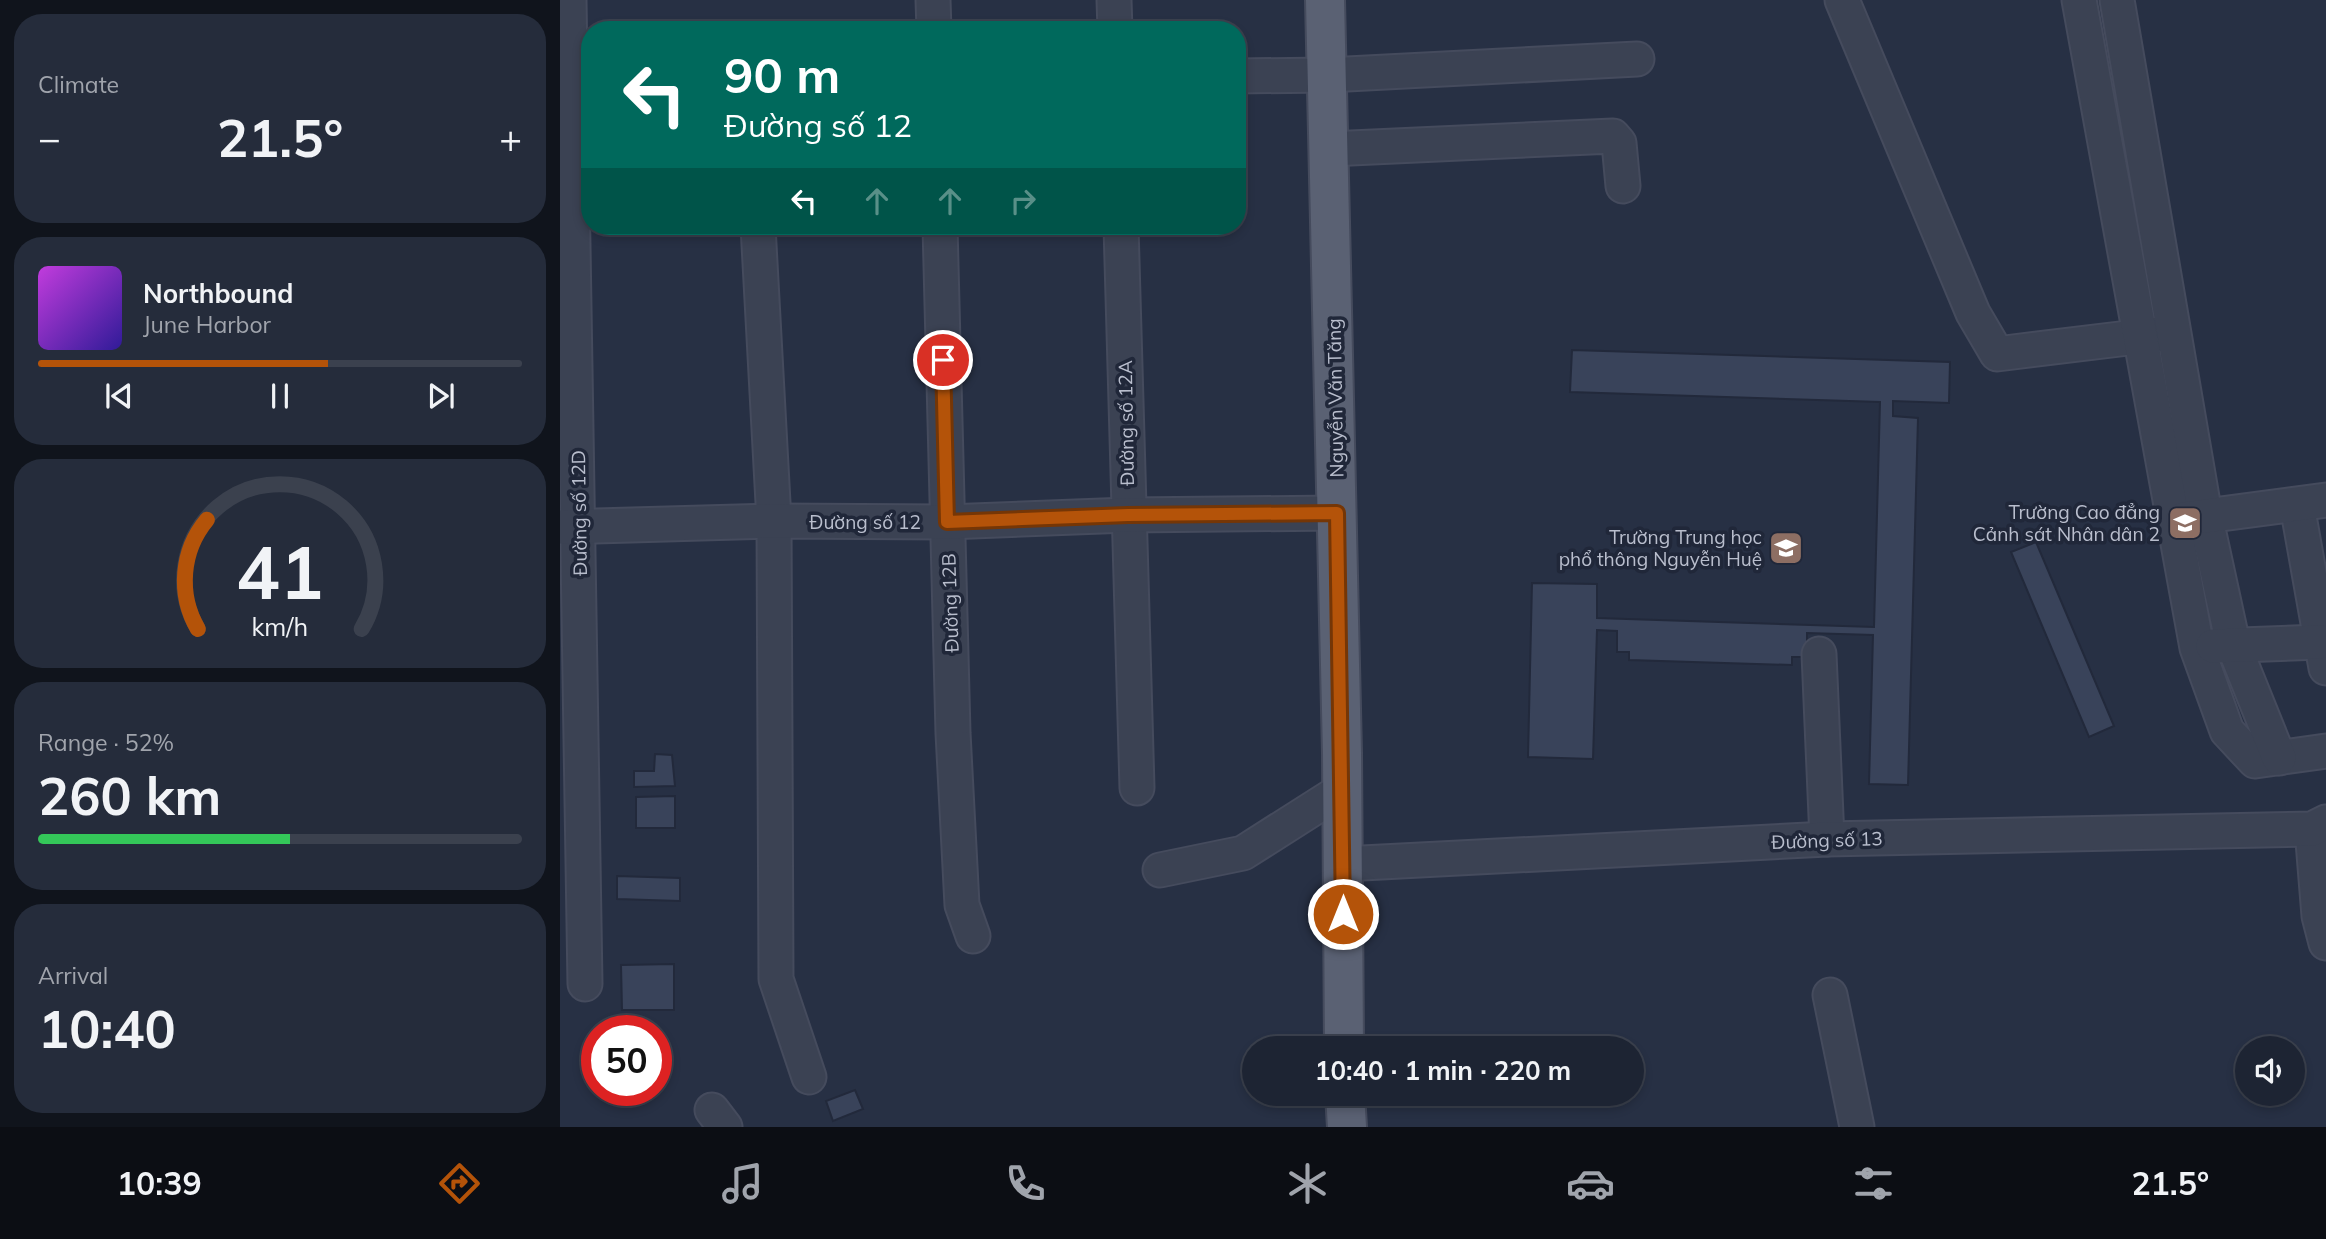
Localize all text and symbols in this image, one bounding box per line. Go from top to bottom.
text: 90 m [724,44,840,105]
icon: left [609,49,700,140]
text: Climate [38,70,119,99]
text: 21.5° [217,105,343,170]
text: Đường số 12 [724,105,912,145]
text: − [38,114,61,162]
text: + [499,114,522,162]
icon: left [785,182,823,220]
icon: ahead [858,182,896,220]
icon: ahead [931,182,969,220]
icon: right [1004,182,1042,220]
text: Northbound [143,277,293,310]
text: June Harbor [143,310,271,339]
street label: Nguyễn Văn Tăng [1322,318,1348,478]
pin [913,330,973,390]
icon: arrive [924,341,962,379]
street label: Đường số 12A [1113,360,1139,486]
icon: previous [100,377,138,415]
icon: pause [261,377,299,415]
icon: next [422,377,460,415]
street label: Đường số 12D [566,450,592,576]
place label: Trường Cao đẳng Cảnh sát Nhân dân 2 [1973,500,2160,546]
school or university icon: Trường Cao đẳng Cảnh sát Nhân dân 2 [2166,504,2204,542]
street label: Đường số 12 [809,510,921,534]
place label: Trường Trung học phổ thông Nguyễn Huệ [1559,525,1762,571]
text: 41 [236,527,324,618]
school or university icon: Trường Trung học phổ thông Nguyễn Huệ [1767,529,1805,567]
street label: Đường 12B [936,553,964,653]
text: km/h [252,611,308,642]
text: Range · 52% [38,728,174,757]
text: 260 km [38,763,221,828]
street label: Đường số 13 [1771,826,1883,854]
position arrow [1306,877,1380,951]
text: Arrival [38,961,108,990]
text: 10:40 [38,996,176,1061]
speed limit sign: 50 [581,1015,672,1106]
map controls [2235,1036,2305,1106]
button: sound [2235,1036,2305,1106]
text: 10:40 · 1 min · 220 m [1315,1054,1571,1087]
icon: directions [435,1159,484,1208]
icon: music [718,1159,767,1208]
icon: phone [1001,1159,1050,1208]
icon: climate [1283,1159,1332,1208]
icon: car [1566,1159,1615,1208]
icon: filters [1849,1159,1898,1208]
text: 10:39 [117,1163,202,1203]
text: 21.5° [2131,1163,2209,1203]

